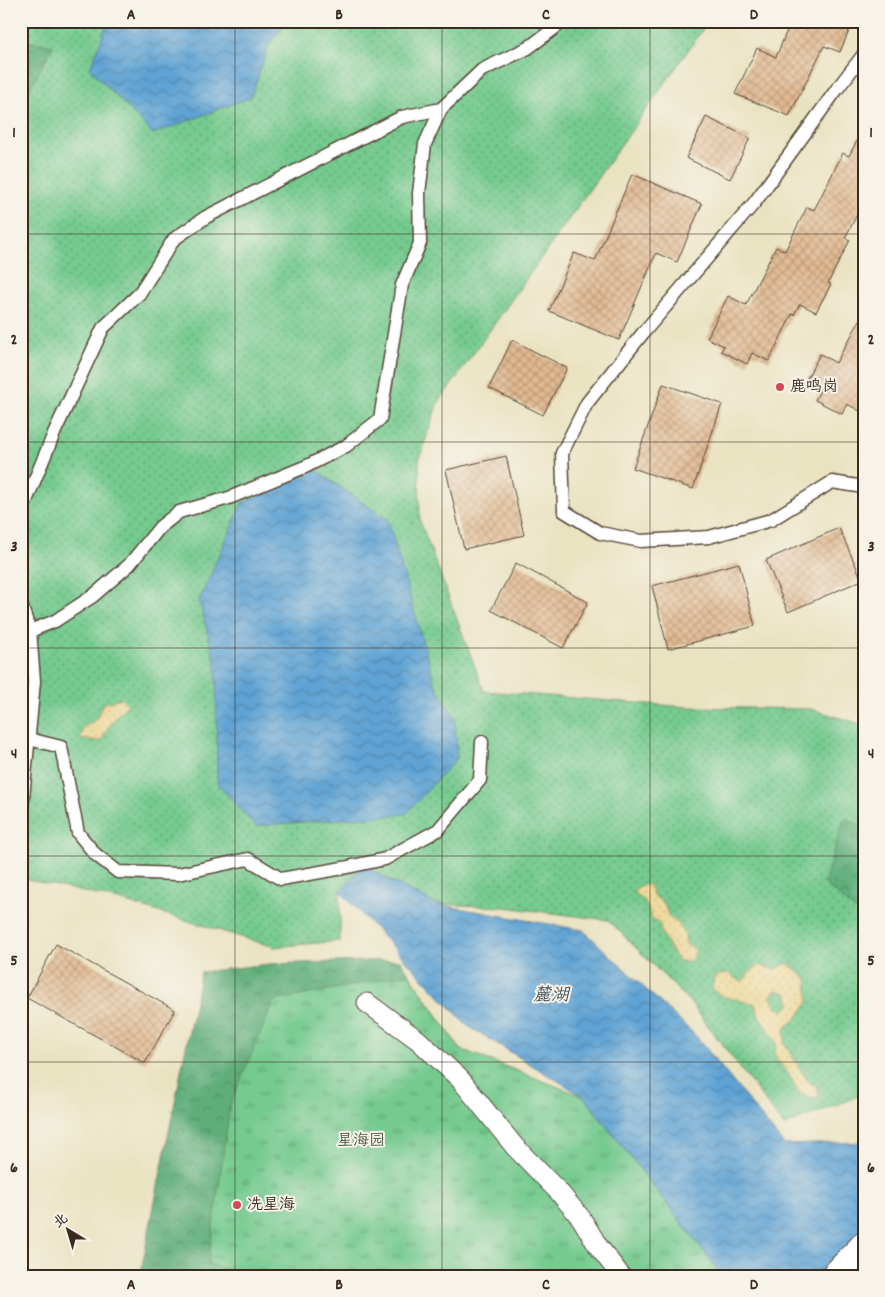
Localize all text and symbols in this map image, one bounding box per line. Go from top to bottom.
text: A [127,4,136,27]
text: B [335,4,343,27]
text: C [542,4,550,27]
text: D [750,4,759,27]
text: 1 [12,122,16,145]
text: 1 [869,122,873,145]
text: 2 [11,329,18,352]
text: 2 [868,329,875,352]
place label: 鹿鸣岗 [790,376,838,399]
marker: 鹿鸣岗 [774,381,786,393]
text: 3 [10,536,18,559]
text: 3 [867,536,875,559]
text: 4 [11,743,17,766]
text: 4 [868,743,874,766]
text: 5 [10,950,18,973]
text: 5 [867,950,875,973]
water label: 麓湖 [533,984,571,1009]
park label: 星海园 [337,1130,385,1153]
text: 6 [10,1157,18,1180]
text: 6 [867,1157,875,1180]
place label: 冼星海 [247,1194,295,1217]
marker: 冼星海 [231,1199,243,1211]
north arrow [42,1204,92,1254]
text: 北 [50,1209,73,1234]
text: A [127,1274,136,1297]
text: B [335,1274,343,1297]
text: C [542,1274,550,1297]
text: D [750,1274,759,1297]

